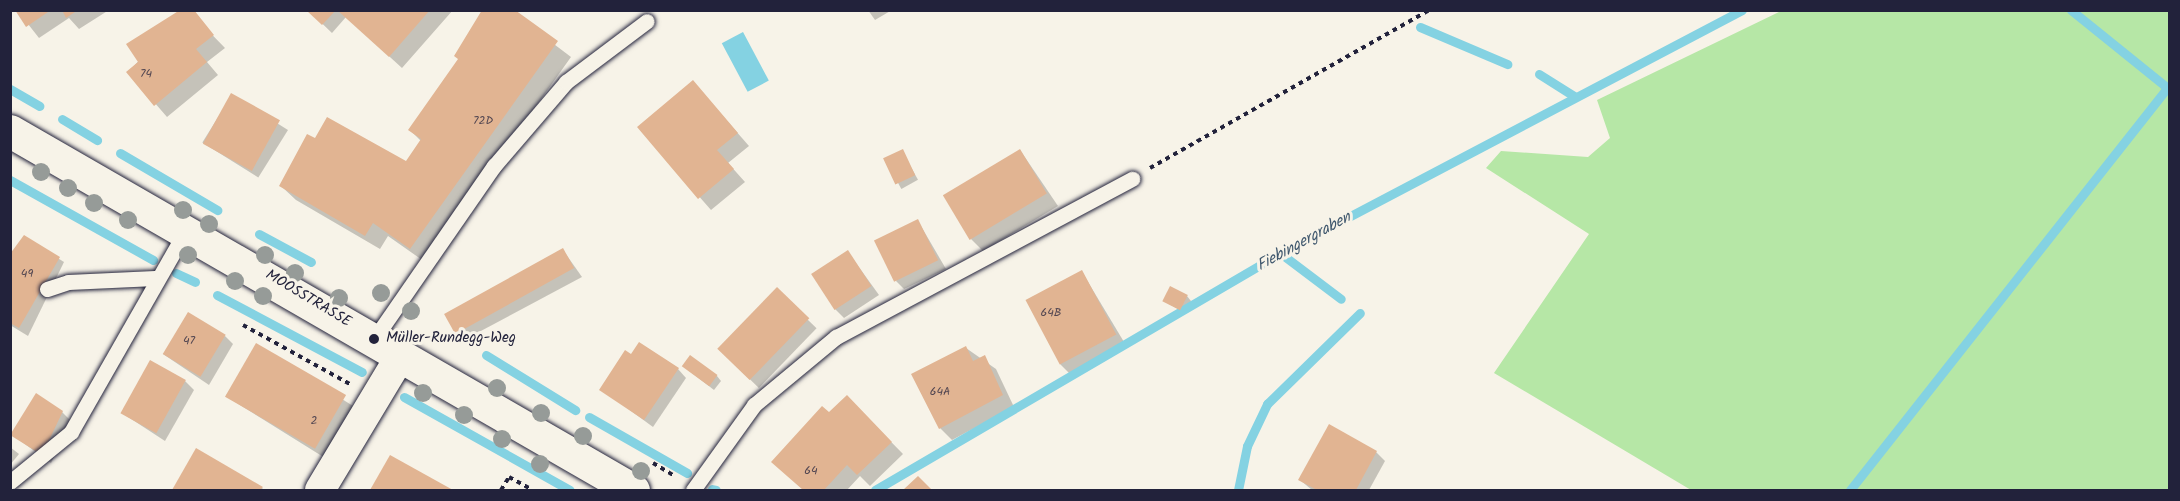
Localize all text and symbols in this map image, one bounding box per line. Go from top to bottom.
house number: 74 [140,67,152,81]
house number: 72D [473,114,493,128]
water label: Fiebingergraben [1254,208,1354,276]
street label: MOOSSTRASSE [262,266,354,332]
house number: 49 [21,267,33,281]
house number: 64B [1041,306,1061,320]
place label: Müller-Rundegg-Weg [386,330,516,348]
marker: Müller-Rundegg-Weg [367,332,381,346]
house number: 47 [183,334,195,348]
house number: 64A [930,385,950,399]
house number: 2 [311,414,317,428]
house number: 64 [804,464,818,478]

